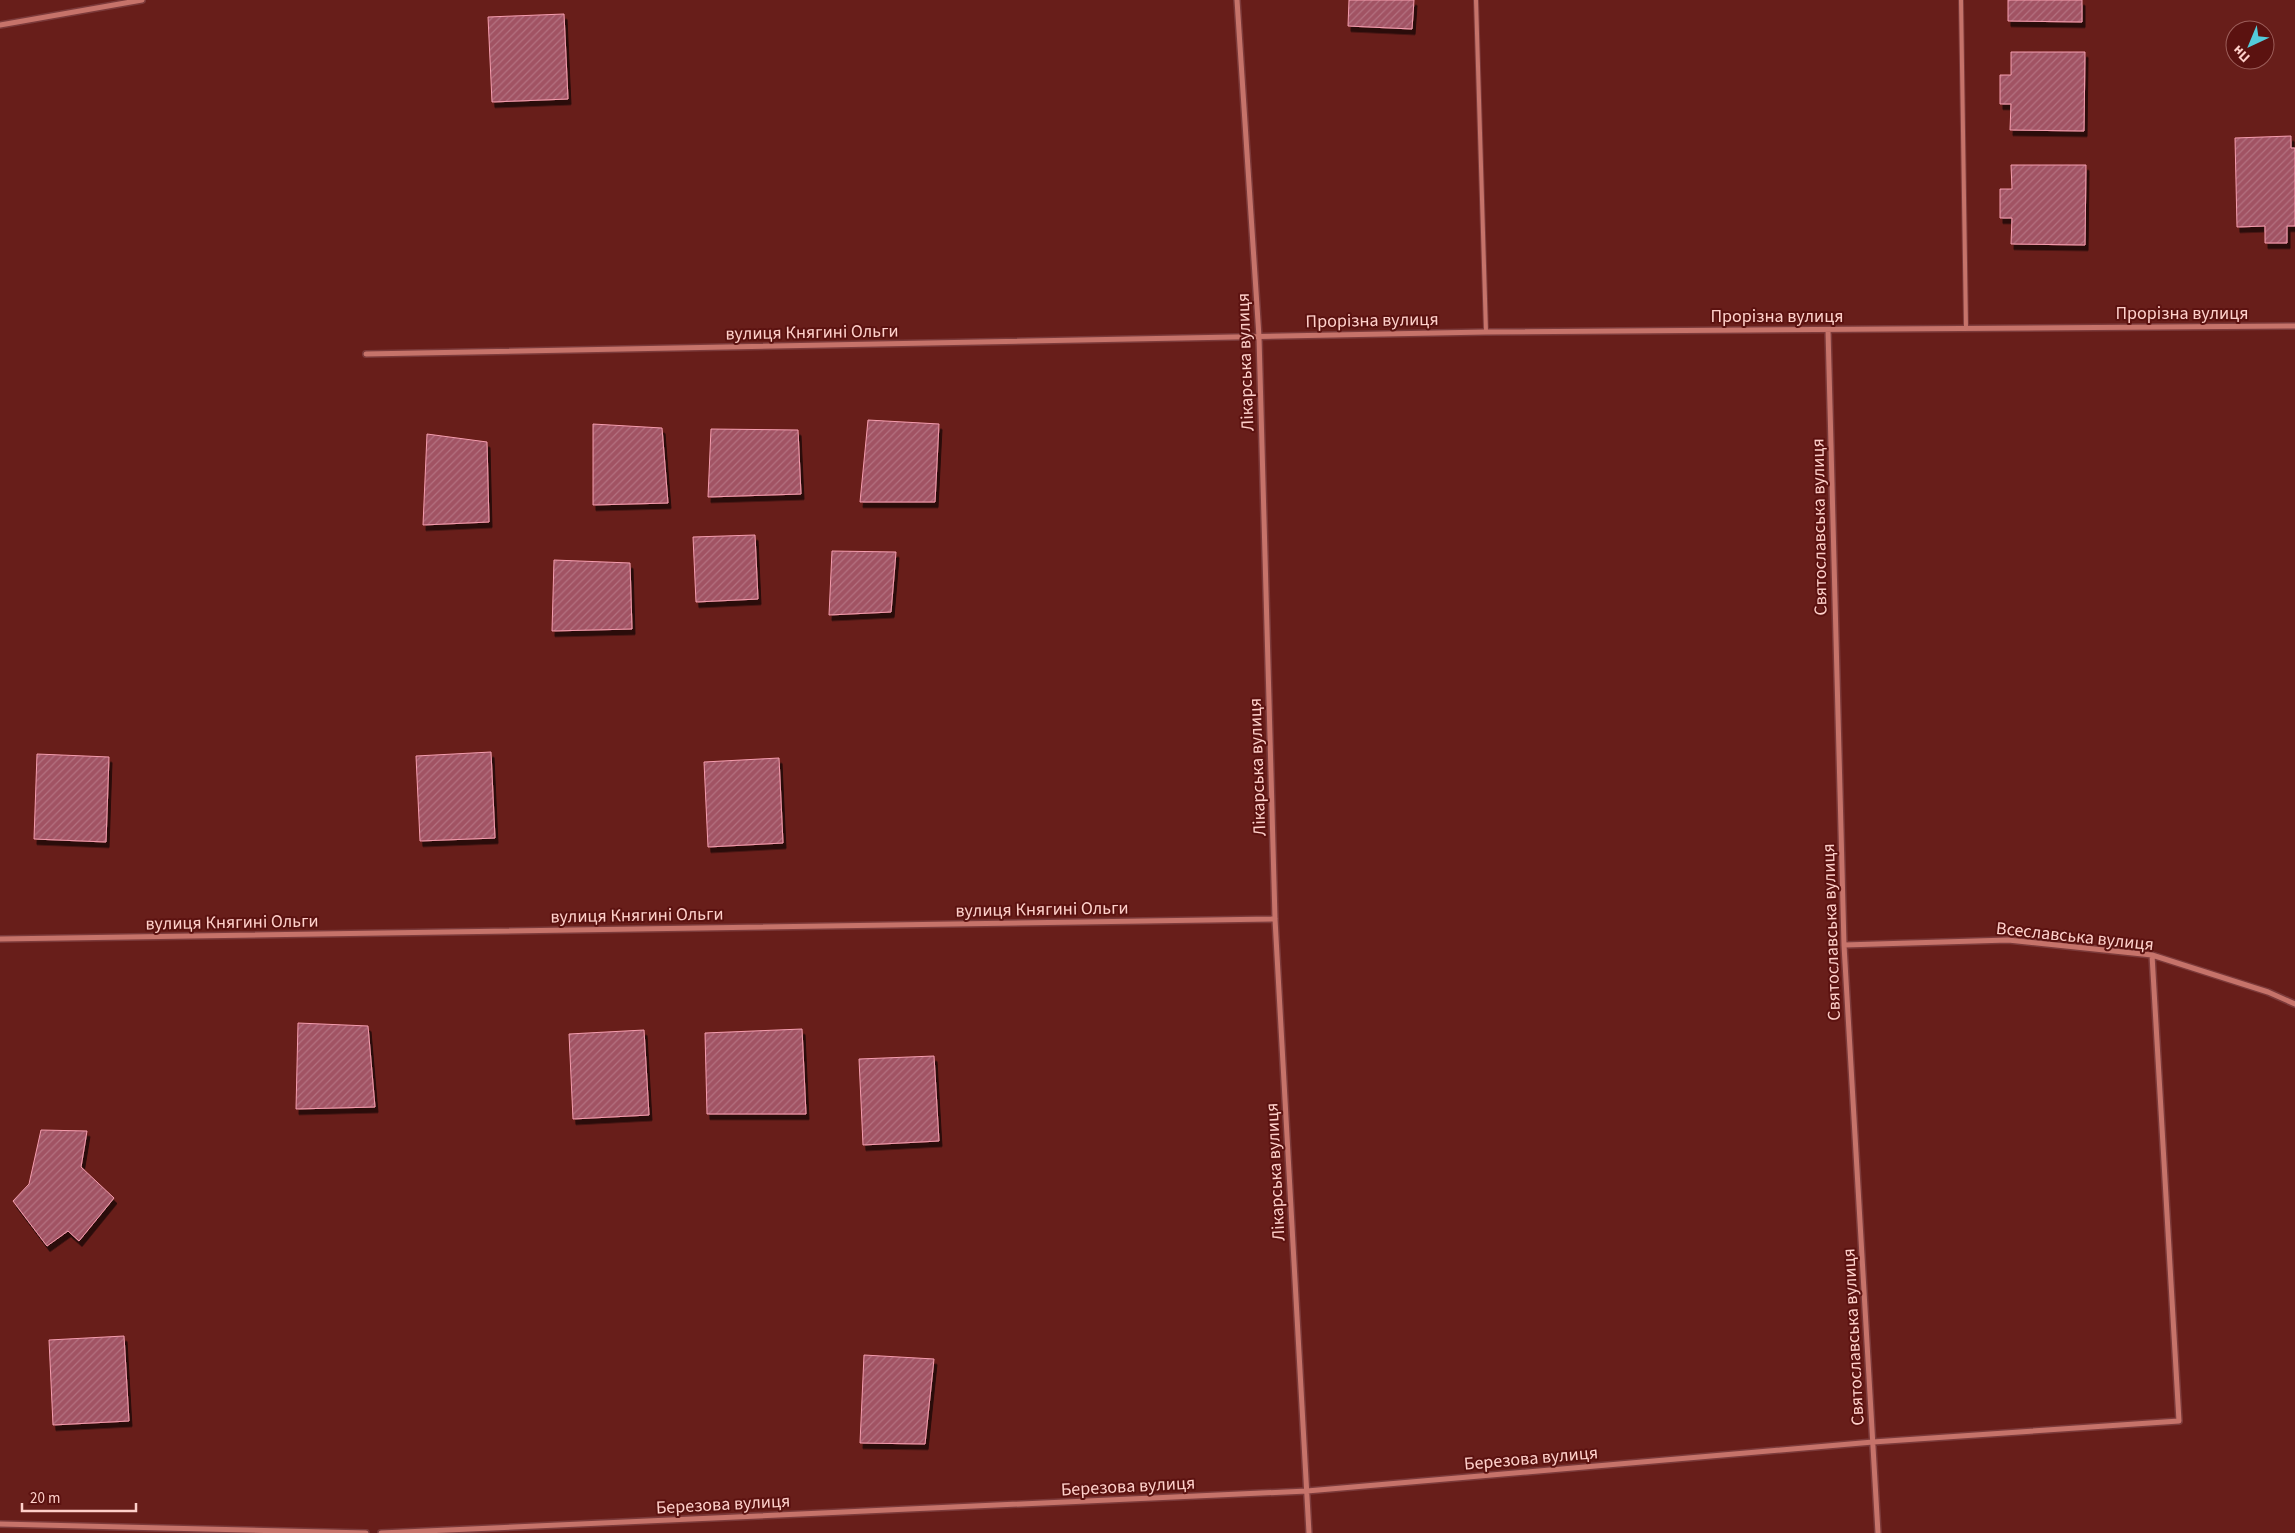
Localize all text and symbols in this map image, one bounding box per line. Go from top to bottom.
north arrow [2225,20,2275,70]
text: Пн [2228,40,2255,67]
street label: Лікарська вулиця [1231,292,1260,432]
street label: Прорізна вулиця [2115,301,2249,326]
street label: Прорізна вулиця [1710,304,1844,329]
street label: Прорізна вулиця [1305,307,1439,334]
street label: вулиця Княгині Ольги [725,318,899,347]
street label: Святославська вулиця [1805,438,1834,616]
street label: Лікарська вулиця [1243,697,1272,837]
street label: Святославська вулиця [1816,843,1847,1021]
street label: вулиця Княгині Ольги [955,895,1129,924]
street label: вулиця Княгині Ольги [550,901,724,930]
street label: вулиця Княгині Ольги [145,908,319,937]
street label: Всеславська вулиця [1995,916,2155,957]
street label: Лікарська вулиця [1259,1102,1292,1242]
street label: Святославська вулиця [1836,1248,1871,1426]
street label: Березова вулиця [1463,1440,1599,1477]
street label: Березова вулиця [1060,1470,1196,1503]
scale bar [22,1480,136,1512]
text: 20 m [30,1488,60,1509]
street label: Березова вулиця [655,1488,791,1521]

